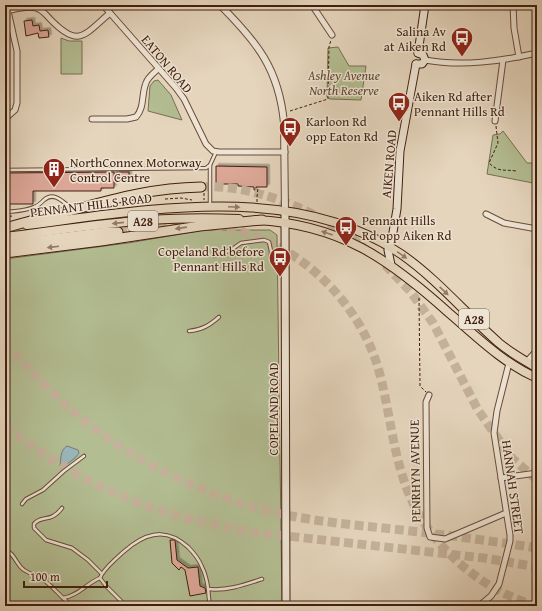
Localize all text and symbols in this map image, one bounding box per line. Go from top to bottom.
place label: Salina Av at Aiken Rd [384,22,447,56]
bus stop icon: Salina Av at Aiken Rd [449,25,475,58]
street label: EATON ROAD [137,31,197,97]
park label: Ashley Avenue North Reserve [307,66,380,100]
place label: Aiken Rd after Pennant Hills Rd [414,87,505,121]
bus stop icon: Aiken Rd after Pennant Hills Rd [386,90,412,123]
place label: Karloon Rd opp Eaton Rd [306,112,378,146]
bus stop icon: Karloon Rd opp Eaton Rd [277,115,303,148]
street label: AIKEN ROAD [377,129,401,199]
place label: NorthConnex Motorway Control Centre [70,153,202,187]
building icon: NorthConnex Motorway Control Centre [41,156,67,189]
street label: PENNANT HILLS ROAD [29,188,153,222]
one-way arrow [228,204,240,211]
road number: A28 [128,211,158,231]
place label: Pennant Hills Rd opp Aiken Rd [362,211,451,245]
bus stop icon: Pennant Hills Rd opp Aiken Rd [333,214,359,247]
one-way arrow [112,220,124,226]
one-way arrow [175,225,187,231]
one-way arrow [320,229,332,235]
place label: Copeland Rd before Pennant Hills Rd [158,242,264,276]
one-way arrow [47,244,59,250]
bus stop icon: Copeland Rd before Pennant Hills Rd [267,245,293,278]
one-way arrow [397,251,407,259]
one-way arrow [439,286,449,296]
road number: A28 [459,309,489,329]
street label: COPELAND ROAD [264,363,283,455]
street label: PENRHYN AVENUE [405,419,425,523]
street label: HANNAH STREET [497,439,529,536]
scale bar [24,563,107,589]
text: 100 m [30,568,60,585]

